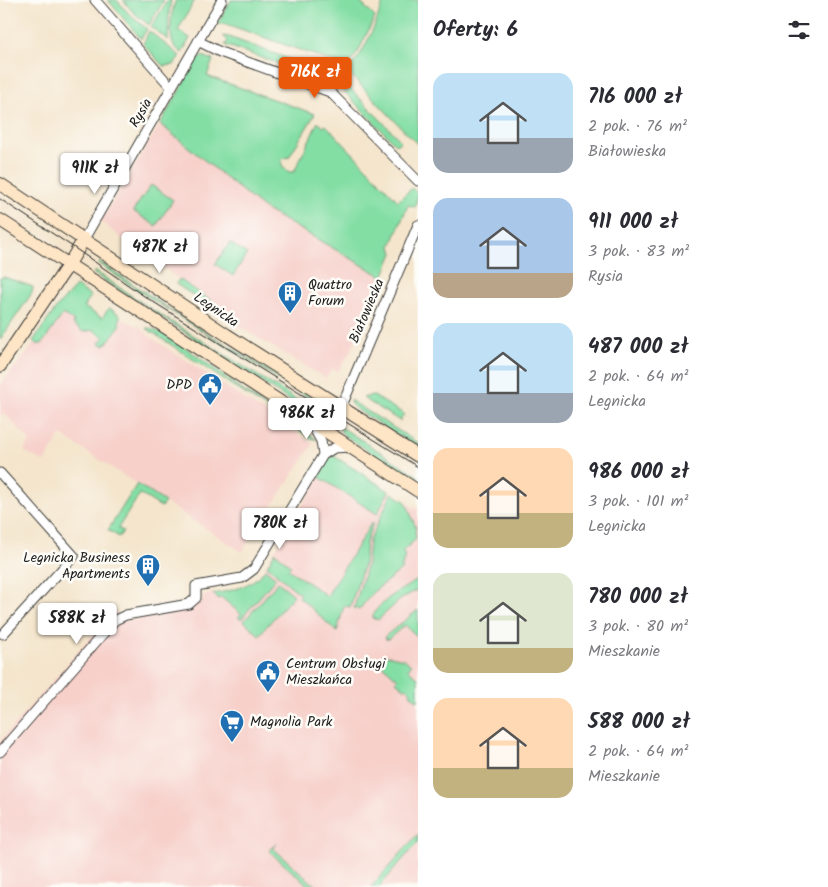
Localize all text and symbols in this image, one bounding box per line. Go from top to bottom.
text: Oferty: 6 [433,14,518,47]
icon: filters [785,16,813,44]
pin: 716K zł [269,56,361,99]
text: 716K zł [290,60,340,85]
text: 716 000 zł [588,81,682,114]
icon: home [473,93,533,153]
street label: Rysia [124,94,158,132]
text: 2 pok. · 76 m² [588,114,687,139]
text: Białowieska [588,139,666,164]
pin: 911K zł [49,152,141,195]
text: 911K zł [71,156,119,181]
text: 911 000 zł [588,206,678,239]
icon: home [473,218,533,278]
pin: 487K zł [114,232,206,274]
text: 487K zł [132,235,188,260]
text: 3 pok. · 83 m² [588,239,689,264]
text: Rysia [588,264,623,289]
place label: Quattro Forum [308,274,352,312]
street label: Białowieska [344,275,390,347]
building icon: Quattro Forum [277,280,303,314]
street label: Legnicka [189,287,243,333]
text: 487 000 zł [588,331,688,364]
icon: home [473,343,533,403]
text: 2 pok. · 64 m² [588,364,688,389]
public building icon: DPD [197,372,223,406]
place label: DPD [166,374,192,396]
text: Legnicka [588,389,646,414]
pin: 986K zł [261,398,353,440]
text: 986K zł [279,401,335,426]
text: 986 000 zł [588,456,689,489]
icon: home [473,468,533,528]
text: 3 pok. · 101 m² [588,489,689,514]
pin: 780K zł [234,508,326,550]
text: 780K zł [253,511,307,536]
text: Legnicka [588,514,646,539]
place label: Legnicka Business Apartments [23,547,130,585]
building icon: Legnicka Business Apartments [135,553,161,587]
text: 780 000 zł [588,581,688,614]
icon: home [473,593,533,653]
pin: 588K zł [31,602,123,645]
text: 588K zł [49,606,105,631]
text: 3 pok. · 80 m² [588,614,688,639]
text: Mieszkanie [588,639,660,664]
place label: Centrum Obsługi Mieszkańca [286,653,386,691]
public building icon: Centrum Obsługi Mieszkańca [255,659,281,693]
text: 588 000 zł [588,706,690,739]
supermarket icon: Magnolia Park [219,709,245,743]
place label: Magnolia Park [250,711,333,733]
icon: home [473,718,533,778]
text: 2 pok. · 64 m² [588,739,688,764]
text: Mieszkanie [588,764,660,789]

